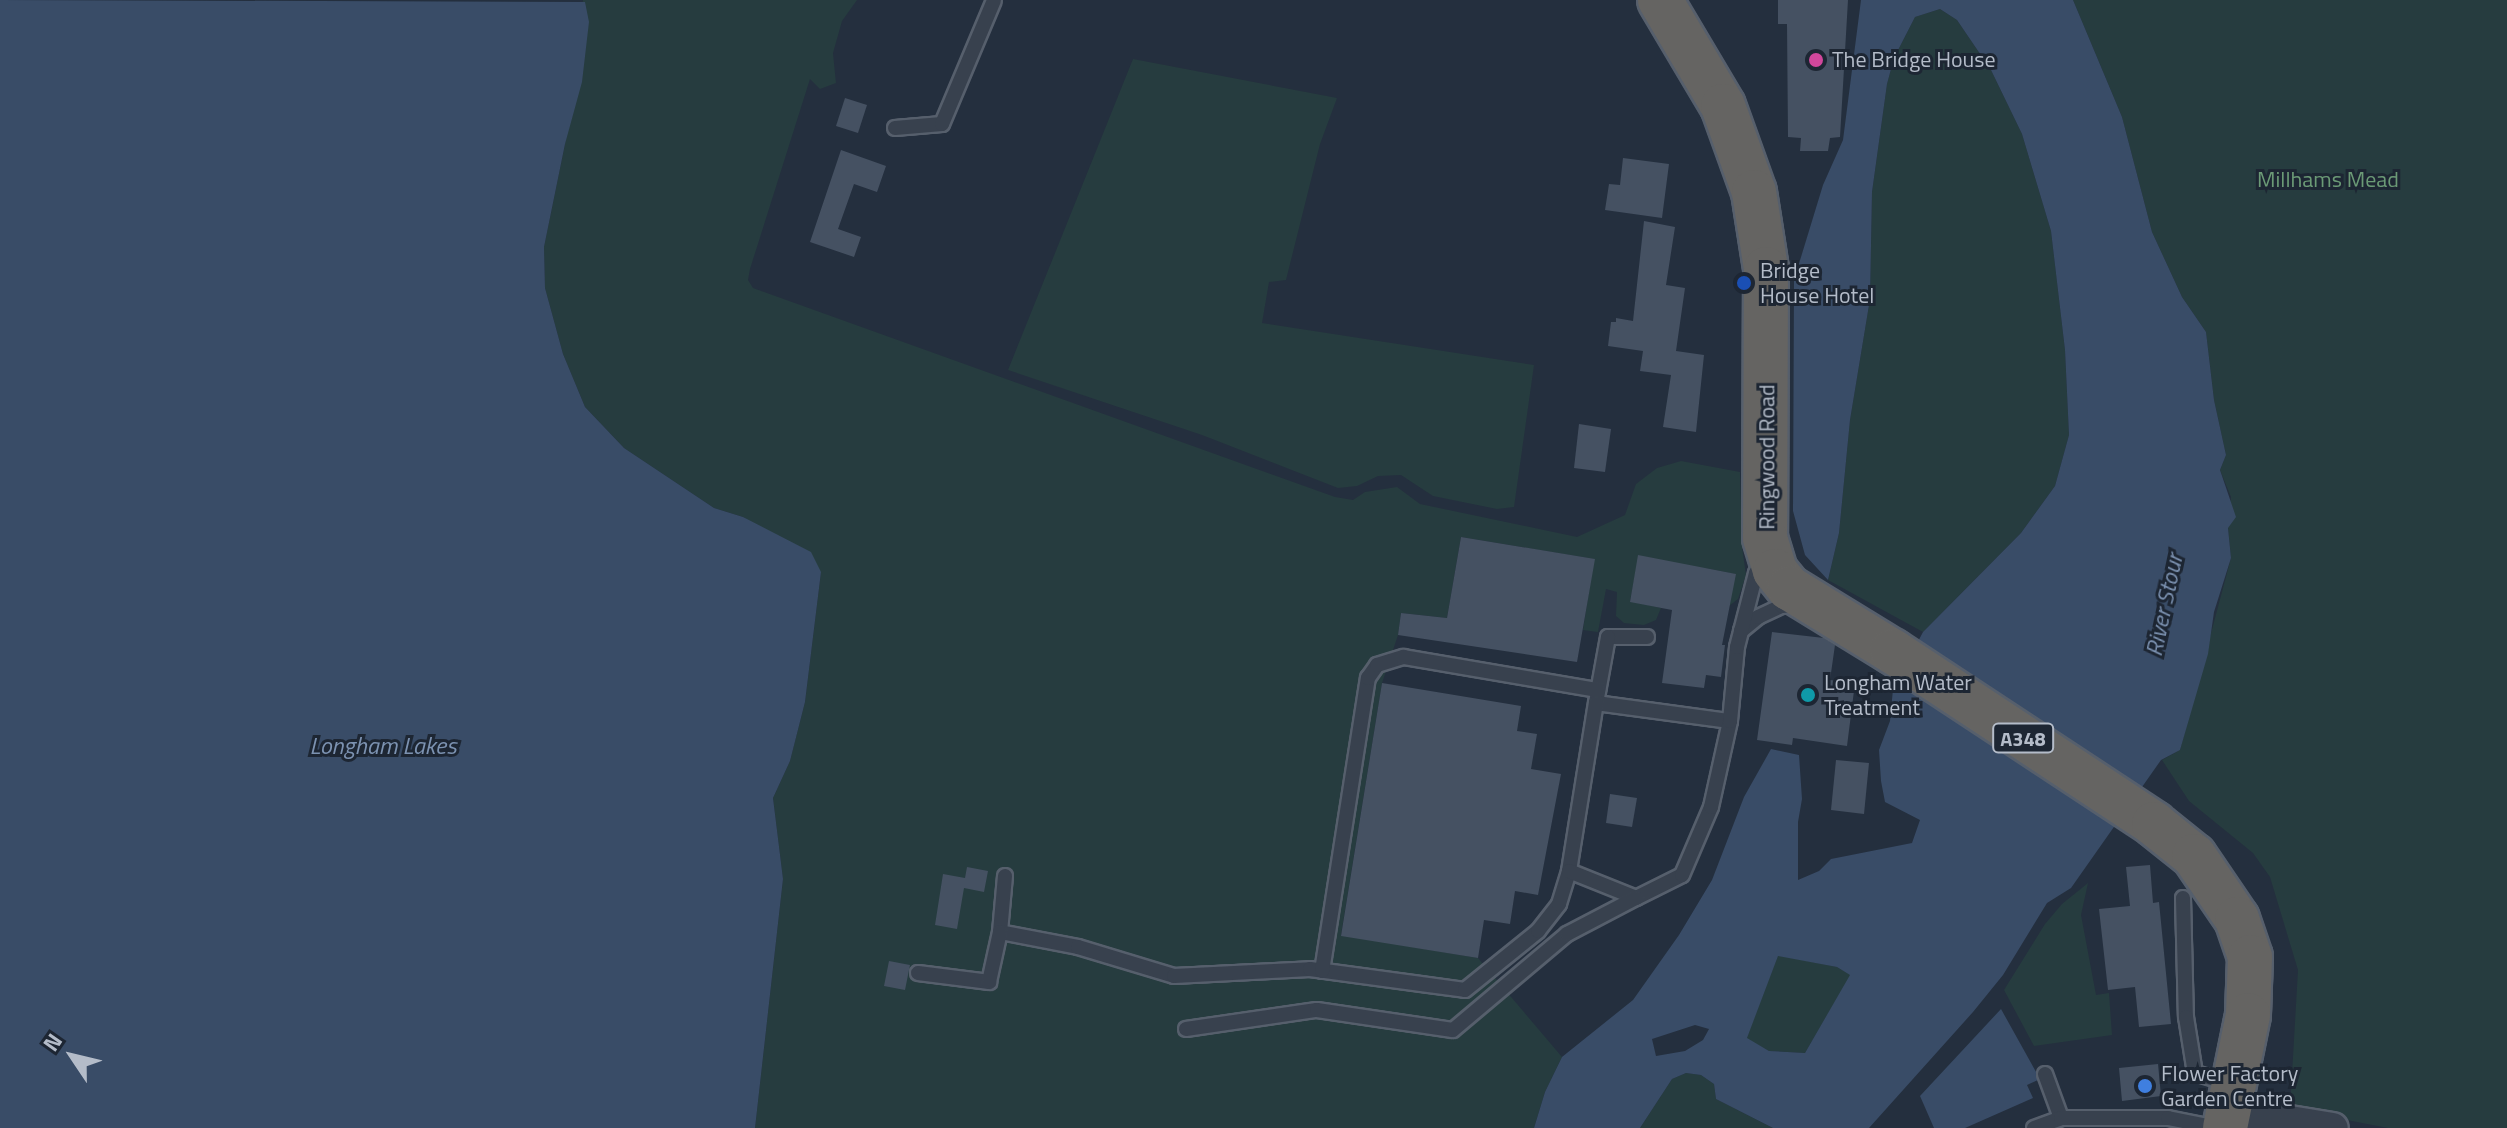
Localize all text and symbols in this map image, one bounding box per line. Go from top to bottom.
place label: The Bridge House [1832,47,1996,73]
marker: The Bridge House [1807,51,1825,69]
park label: Millhams Mead [2257,167,2399,193]
place label: Bridge House Hotel [1760,257,1874,308]
marker: Bridge House Hotel [1735,274,1753,292]
street label: Ringwood Road [1754,384,1780,530]
water label: River Stour [2139,551,2189,659]
place label: Longham Water Treatment [1824,669,1972,720]
marker: Longham Water Treatment [1799,686,1817,704]
road number: A348 [1991,722,2055,754]
water label: Longham Lakes [310,732,456,760]
north arrow [32,1016,112,1096]
text: N [34,1026,71,1058]
place label: Flower Factory Garden Centre [2161,1060,2298,1112]
marker: Flower Factory Garden Centre [2136,1077,2154,1095]

